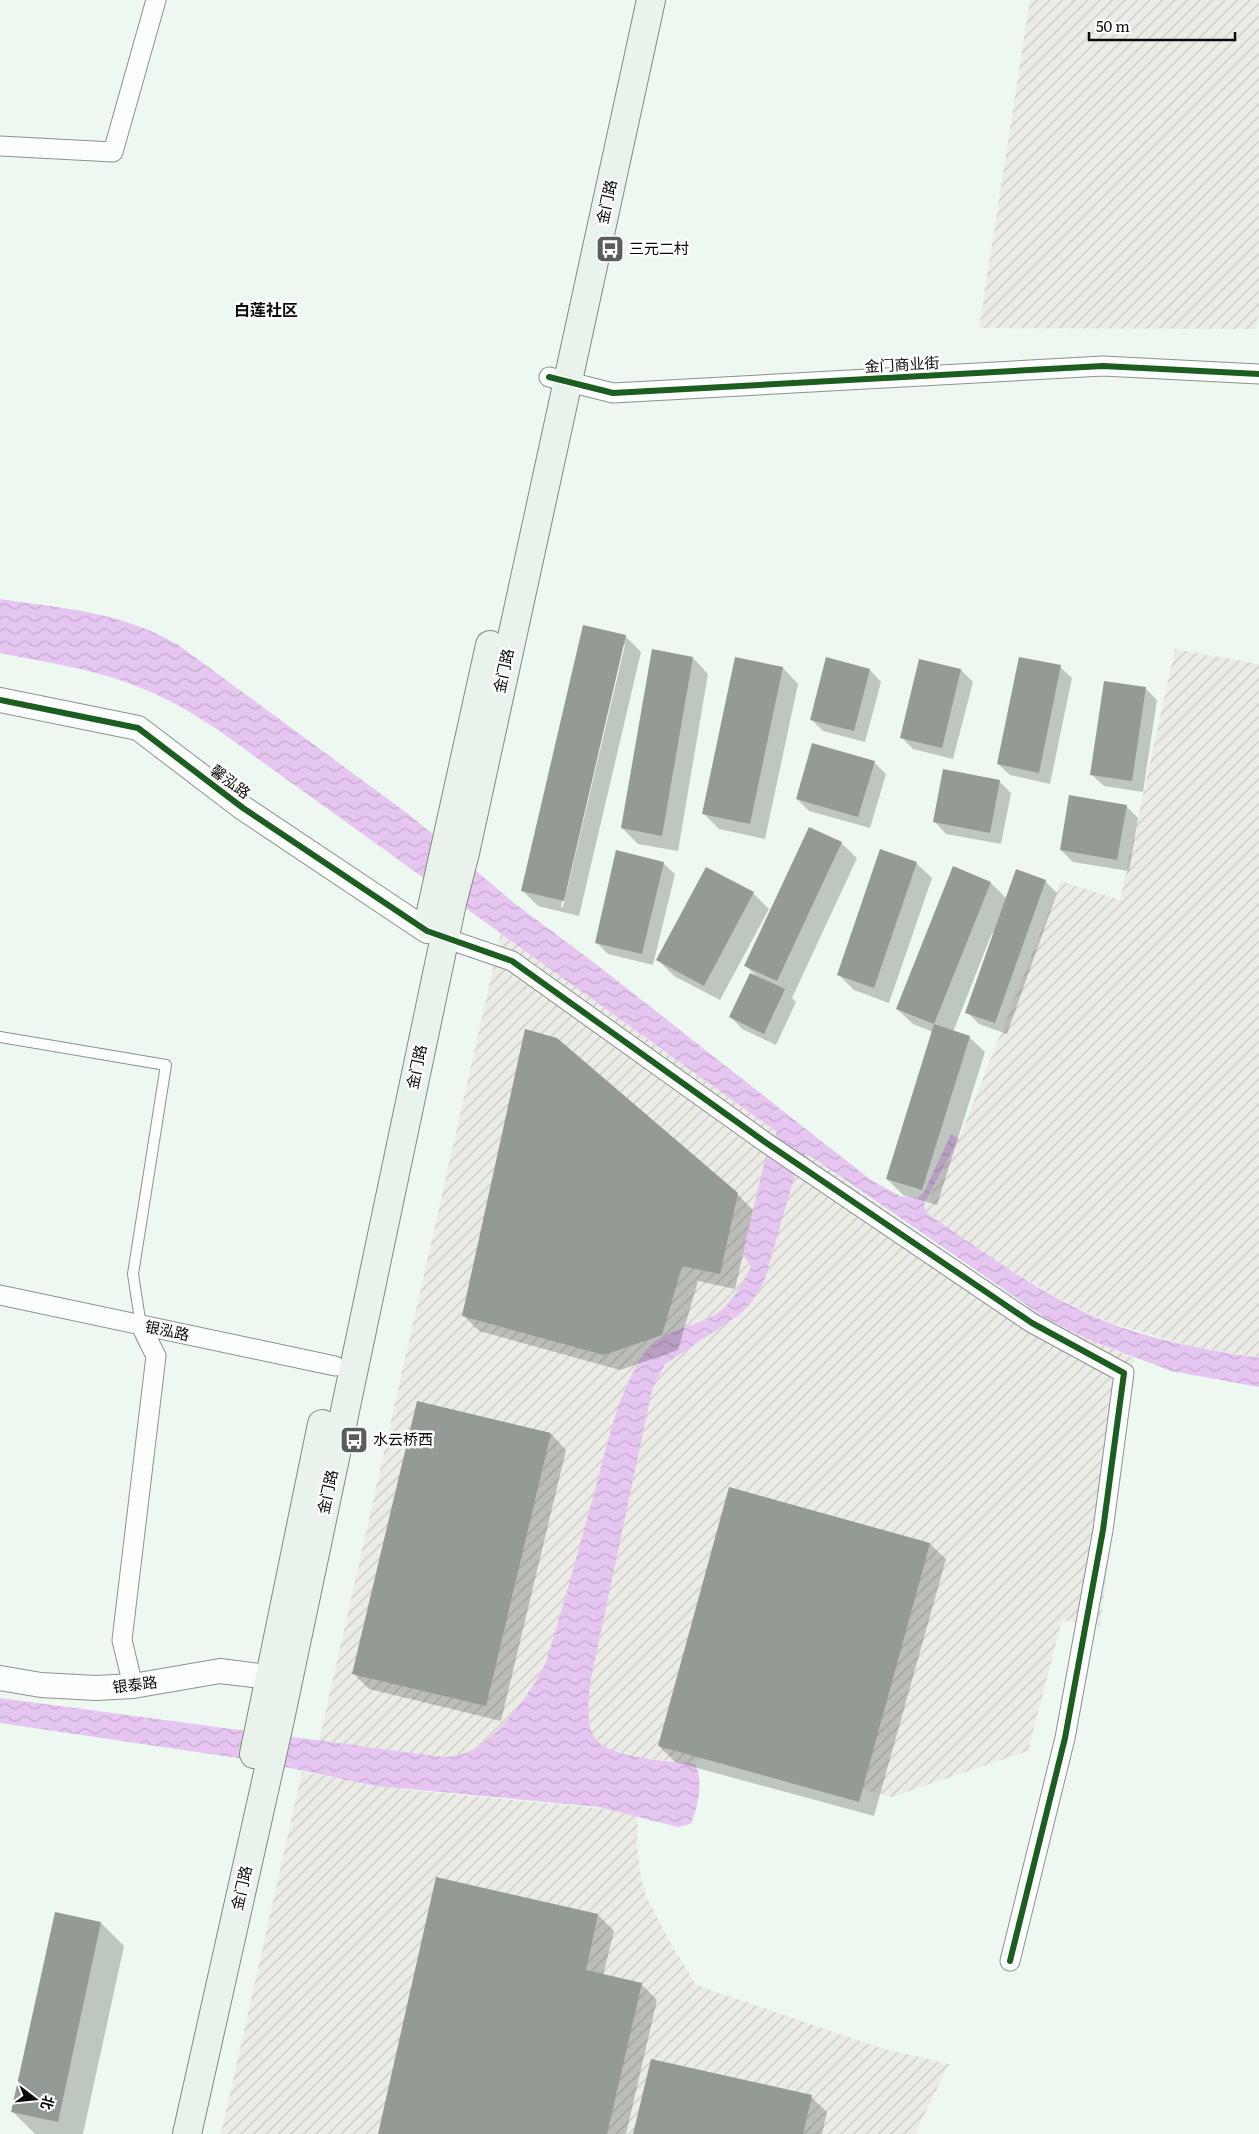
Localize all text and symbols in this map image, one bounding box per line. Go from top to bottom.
scale bar [1089,10,1235,42]
text: 50 m [1096,14,1130,37]
street label: 金门路 [590,177,621,226]
bus stop icon: 三元二村 [595,234,625,264]
place label: 三元二村 [629,236,689,259]
district label: 白莲社区 [234,297,298,321]
street label: 金门商业街 [864,350,940,377]
street label: 金门路 [487,646,518,695]
street label: 馨泓路 [206,758,256,804]
street label: 金门路 [400,1042,431,1091]
street label: 银泓路 [143,1314,192,1345]
bus stop icon: 水云桥西 [339,1425,369,1455]
place label: 水云桥西 [373,1427,433,1450]
street label: 金门路 [311,1467,342,1516]
street label: 银泰路 [111,1669,159,1698]
street label: 金门路 [224,1863,257,1912]
north arrow [10,2074,60,2124]
text: 北 [37,2093,60,2112]

